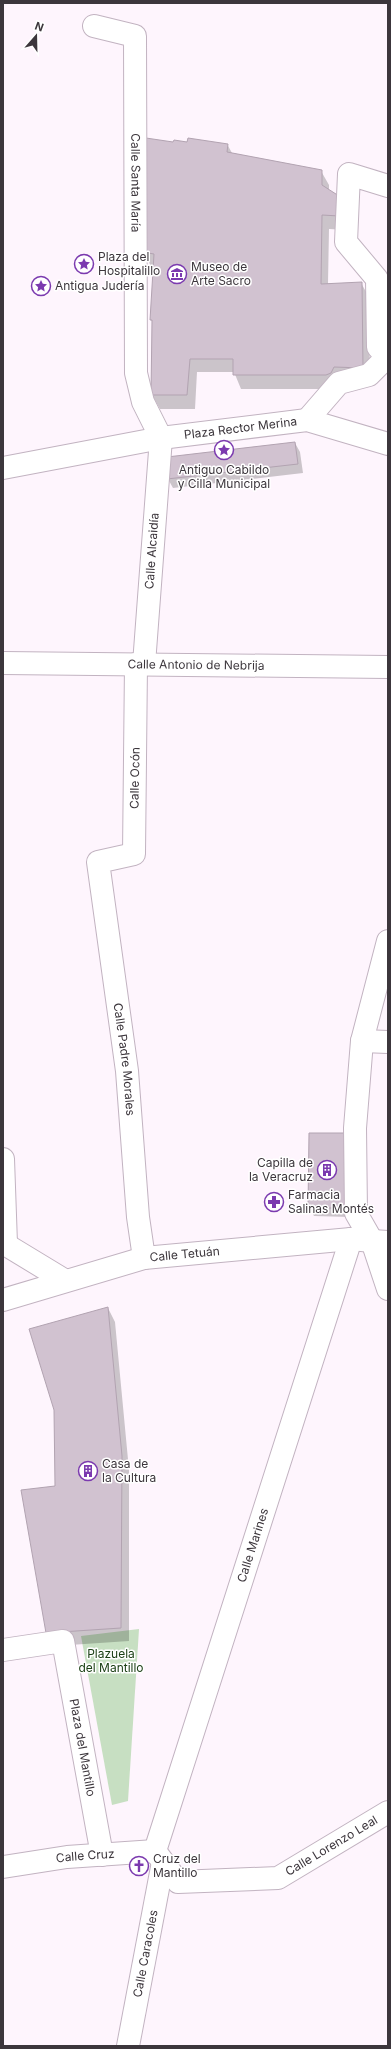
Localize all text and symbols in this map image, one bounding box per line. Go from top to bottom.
north arrow [16,16,56,56]
text: N [33,19,46,35]
street label: Calle Santa María [128,133,144,232]
place label: Plaza del Hospitalillo [98,249,160,278]
place icon: Plaza del Hospitalillo [73,253,95,275]
place label: Museo de Arte Sacro [191,259,251,288]
museum icon: Museo de Arte Sacro [166,263,188,285]
place icon: Antigua Judería [30,275,52,297]
place label: Antigua Judería [55,278,144,293]
street label: Plaza Rector Merina [183,413,298,442]
place icon: Antiguo Cabildo y Cilla Municipal [213,439,235,461]
place label: Antiguo Cabildo y Cilla Municipal [178,462,270,491]
street label: Calle Alcaidía [141,512,162,590]
street label: Calle Antonio de Nebrija [127,656,265,673]
street label: Calle Ocón [126,747,143,809]
street label: Calle Padre Morales [111,1002,138,1116]
place label: Capilla de la Veracruz [249,1155,313,1184]
building icon: Capilla de la Veracruz [316,1159,338,1181]
place label: Farmacia Salinas Montés [288,1187,374,1216]
pharmacy icon: Farmacia Salinas Montés [263,1191,285,1213]
street label: Calle Tetuán [149,1243,220,1264]
place label: Casa de la Cultura [102,1456,156,1485]
building icon: Casa de la Cultura [77,1460,99,1482]
street label: Calle Marines [233,1506,271,1584]
park label: Plazuela del Mantillo [78,1646,144,1675]
street label: Plaza del Mantillo [67,1697,99,1798]
street label: Calle Lorenzo Leal [282,1812,380,1879]
street label: Calle Cruz [55,1846,115,1866]
place label: Cruz del Mantillo [153,1851,201,1880]
church icon: Cruz del Mantillo [128,1855,150,1877]
street label: Calle Caracoles [129,1909,161,1999]

